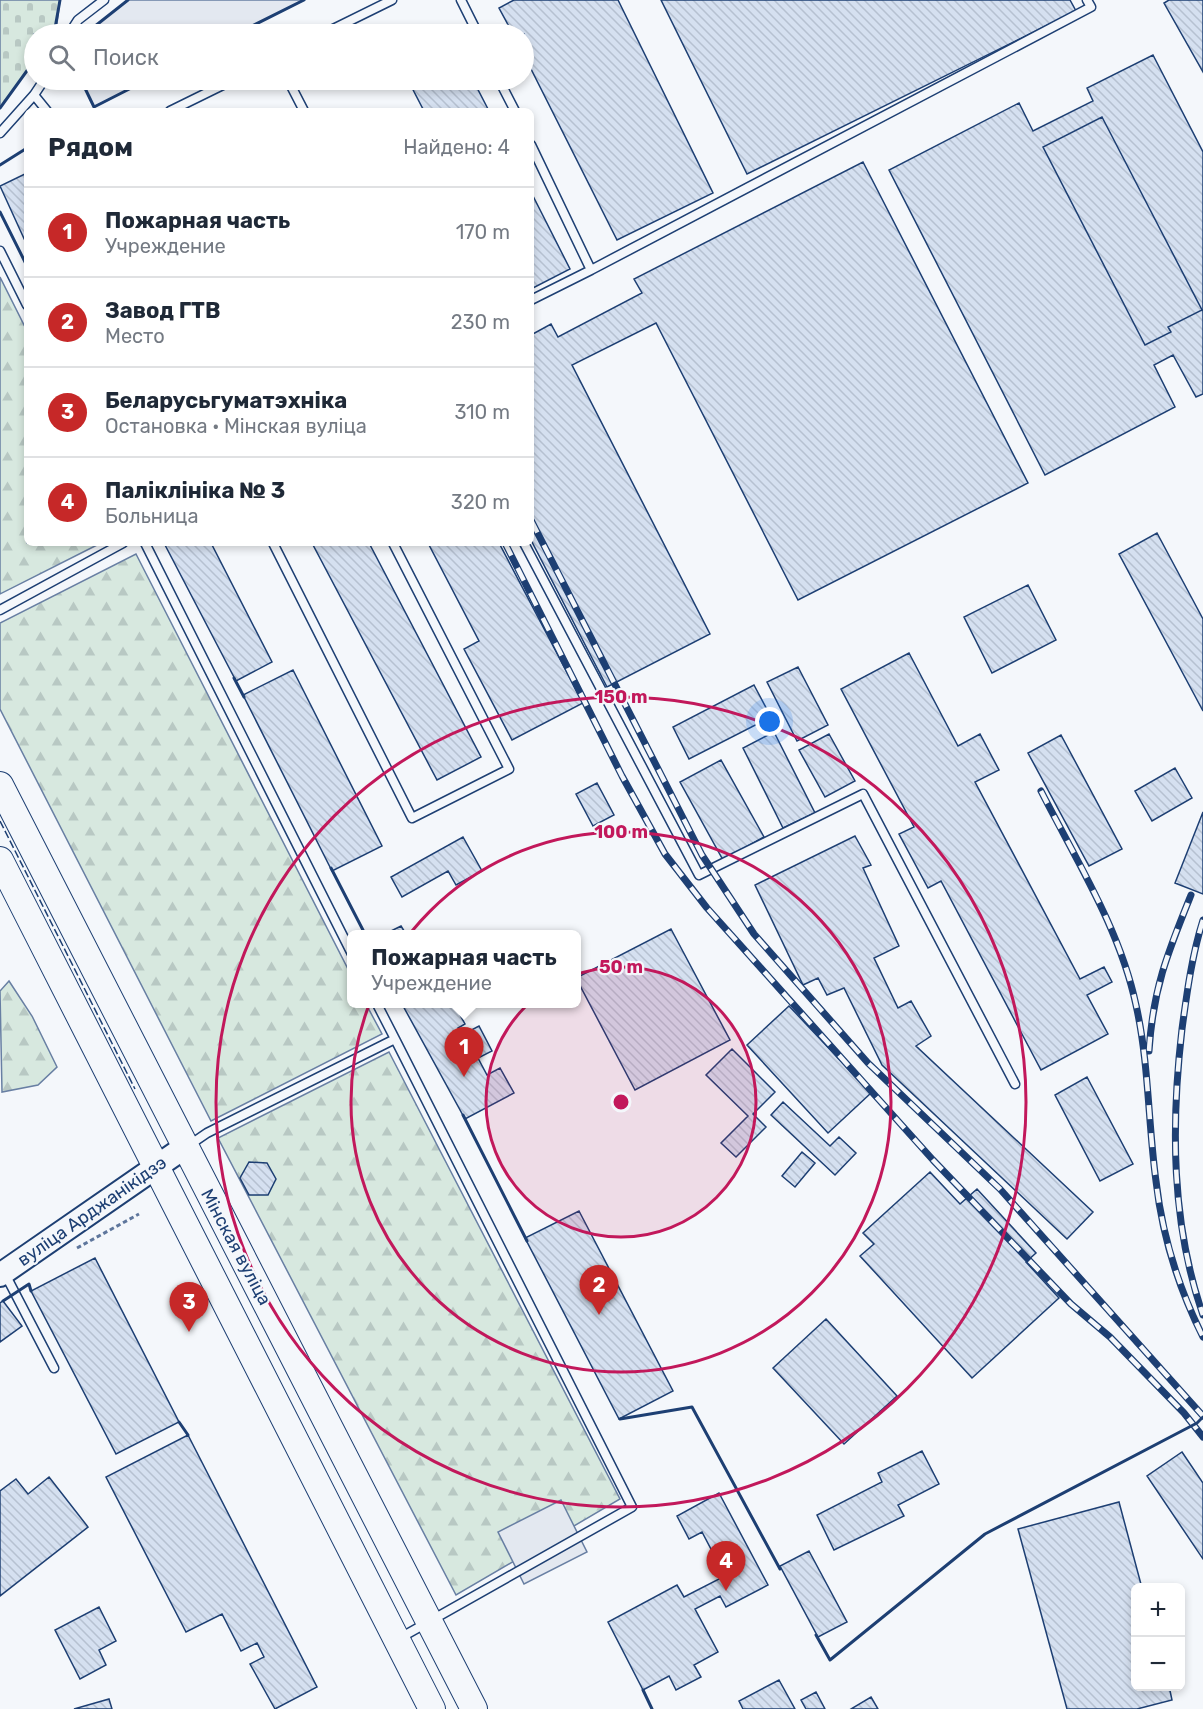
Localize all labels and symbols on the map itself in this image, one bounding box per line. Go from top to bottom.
text: 150 m [594,686,648,708]
your location [755,707,784,736]
text: 100 m [594,821,648,843]
text: 50 m [599,956,643,978]
pin: 1 [444,1028,484,1077]
centre of rings [611,1092,631,1112]
street label: вуліца Арджанікідзэ [13,1151,171,1271]
street label: Мінская вуліца [196,1185,276,1309]
pin: 2 [580,1266,618,1315]
pin: 3 [170,1282,208,1332]
pin: 4 [706,1542,746,1591]

